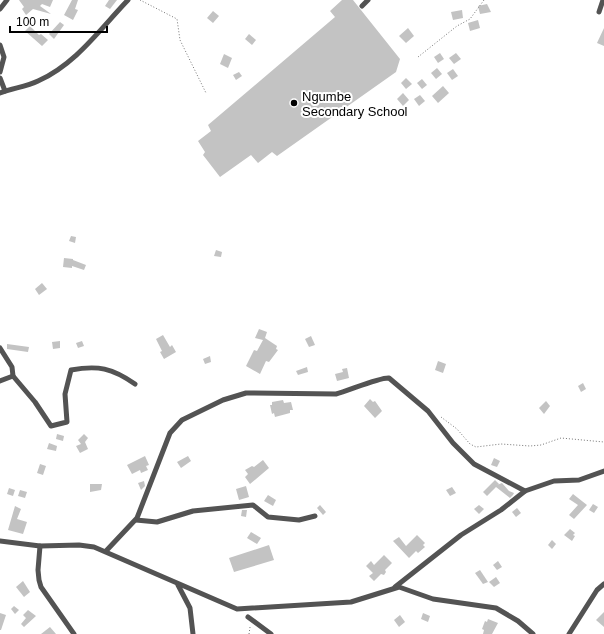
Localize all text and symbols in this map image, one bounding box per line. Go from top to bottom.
scale bar [10,8,107,34]
text: 100 m [16,15,49,29]
place label: Ngumbe Secondary School [302,89,408,119]
marker: Ngumbe Secondary School [289,98,299,108]

